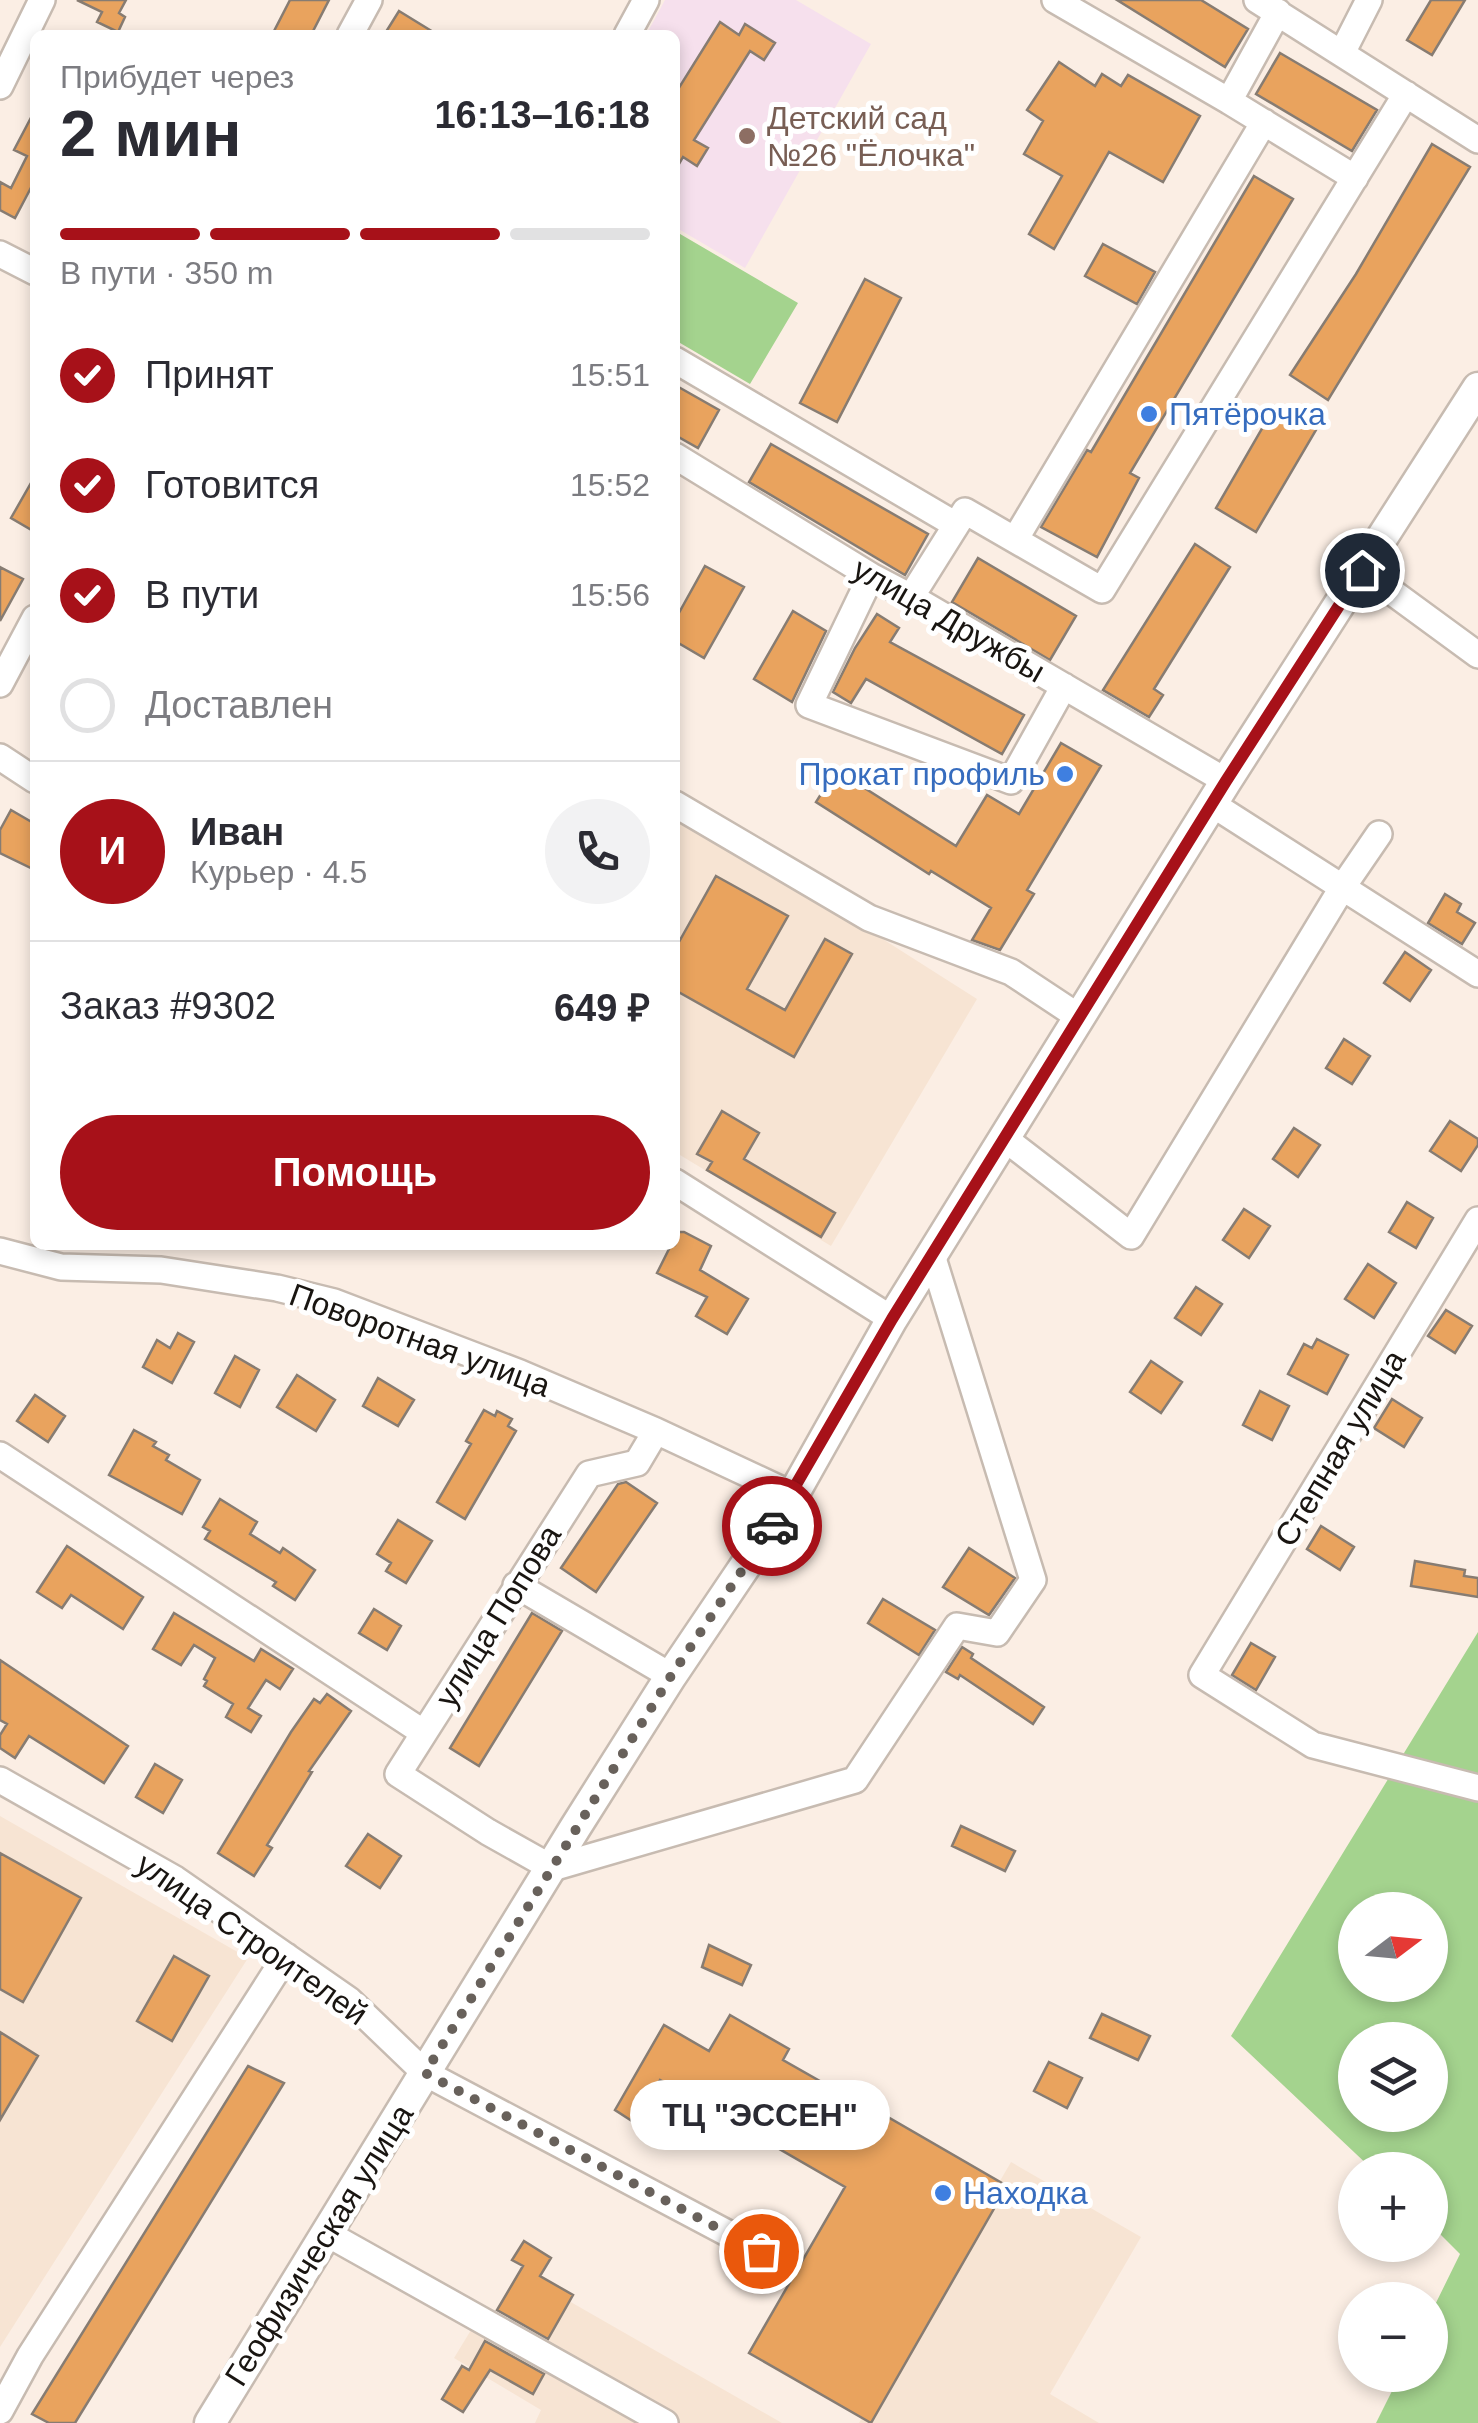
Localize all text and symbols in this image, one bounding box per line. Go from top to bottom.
text: Прибудет через [60,59,294,95]
text: 16:13–16:18 [434,94,650,136]
text: 2 мин [60,97,242,170]
place label: Детский сад №26 "Ёлочка" [767,100,975,173]
marker: Детский сад №26 "Ёлочка" [736,125,758,147]
text: В пути · 350 m [60,255,273,291]
icon: check [60,348,115,403]
text: Принят [145,354,274,396]
text: 15:51 [570,357,650,393]
place label: Пятёрочка [1169,396,1326,432]
marker: Пятёрочка [1138,403,1160,425]
icon: check [60,458,115,513]
text: Готовится [145,464,319,506]
text: 15:52 [570,467,650,503]
pin [1320,528,1405,613]
icon: home [1335,543,1390,598]
street label: улица Дружбы [847,551,1051,689]
icon: check [60,568,115,623]
text: В пути [145,574,259,616]
text: 15:56 [570,577,650,613]
text: Доставлен [145,684,333,726]
place label: Прокат профиль [799,756,1045,792]
marker: Прокат профиль [1054,763,1076,785]
button: phone [545,799,650,904]
text: Иван [190,811,284,853]
text: И [99,830,126,872]
text: Курьер · 4.5 [190,854,367,890]
text: Заказ #9302 [60,985,276,1027]
text: 649 ₽ [554,987,650,1029]
button: Помощь [60,1115,650,1230]
street label: Поворотная улица [285,1276,555,1404]
street label: Степная улица [1267,1343,1413,1552]
courier [722,1476,822,1576]
icon: car [745,1499,800,1554]
street label: улица Попова [428,1518,568,1713]
street label: улица Строителей [130,1846,374,2032]
north arrow [1338,1892,1448,2002]
map controls [1338,1892,1448,2392]
button: layers [1338,2022,1448,2132]
callout: ТЦ "ЭССЕН" [631,2081,891,2151]
text: ТЦ "ЭССЕН" [662,2097,858,2133]
street label: Геофизическая улица [218,2098,420,2392]
button: + [1338,2152,1448,2262]
place label: Находка [963,2175,1088,2211]
marker: Находка [932,2182,954,2204]
pin [719,2209,804,2294]
icon: bag [734,2224,789,2279]
button: − [1338,2282,1448,2392]

